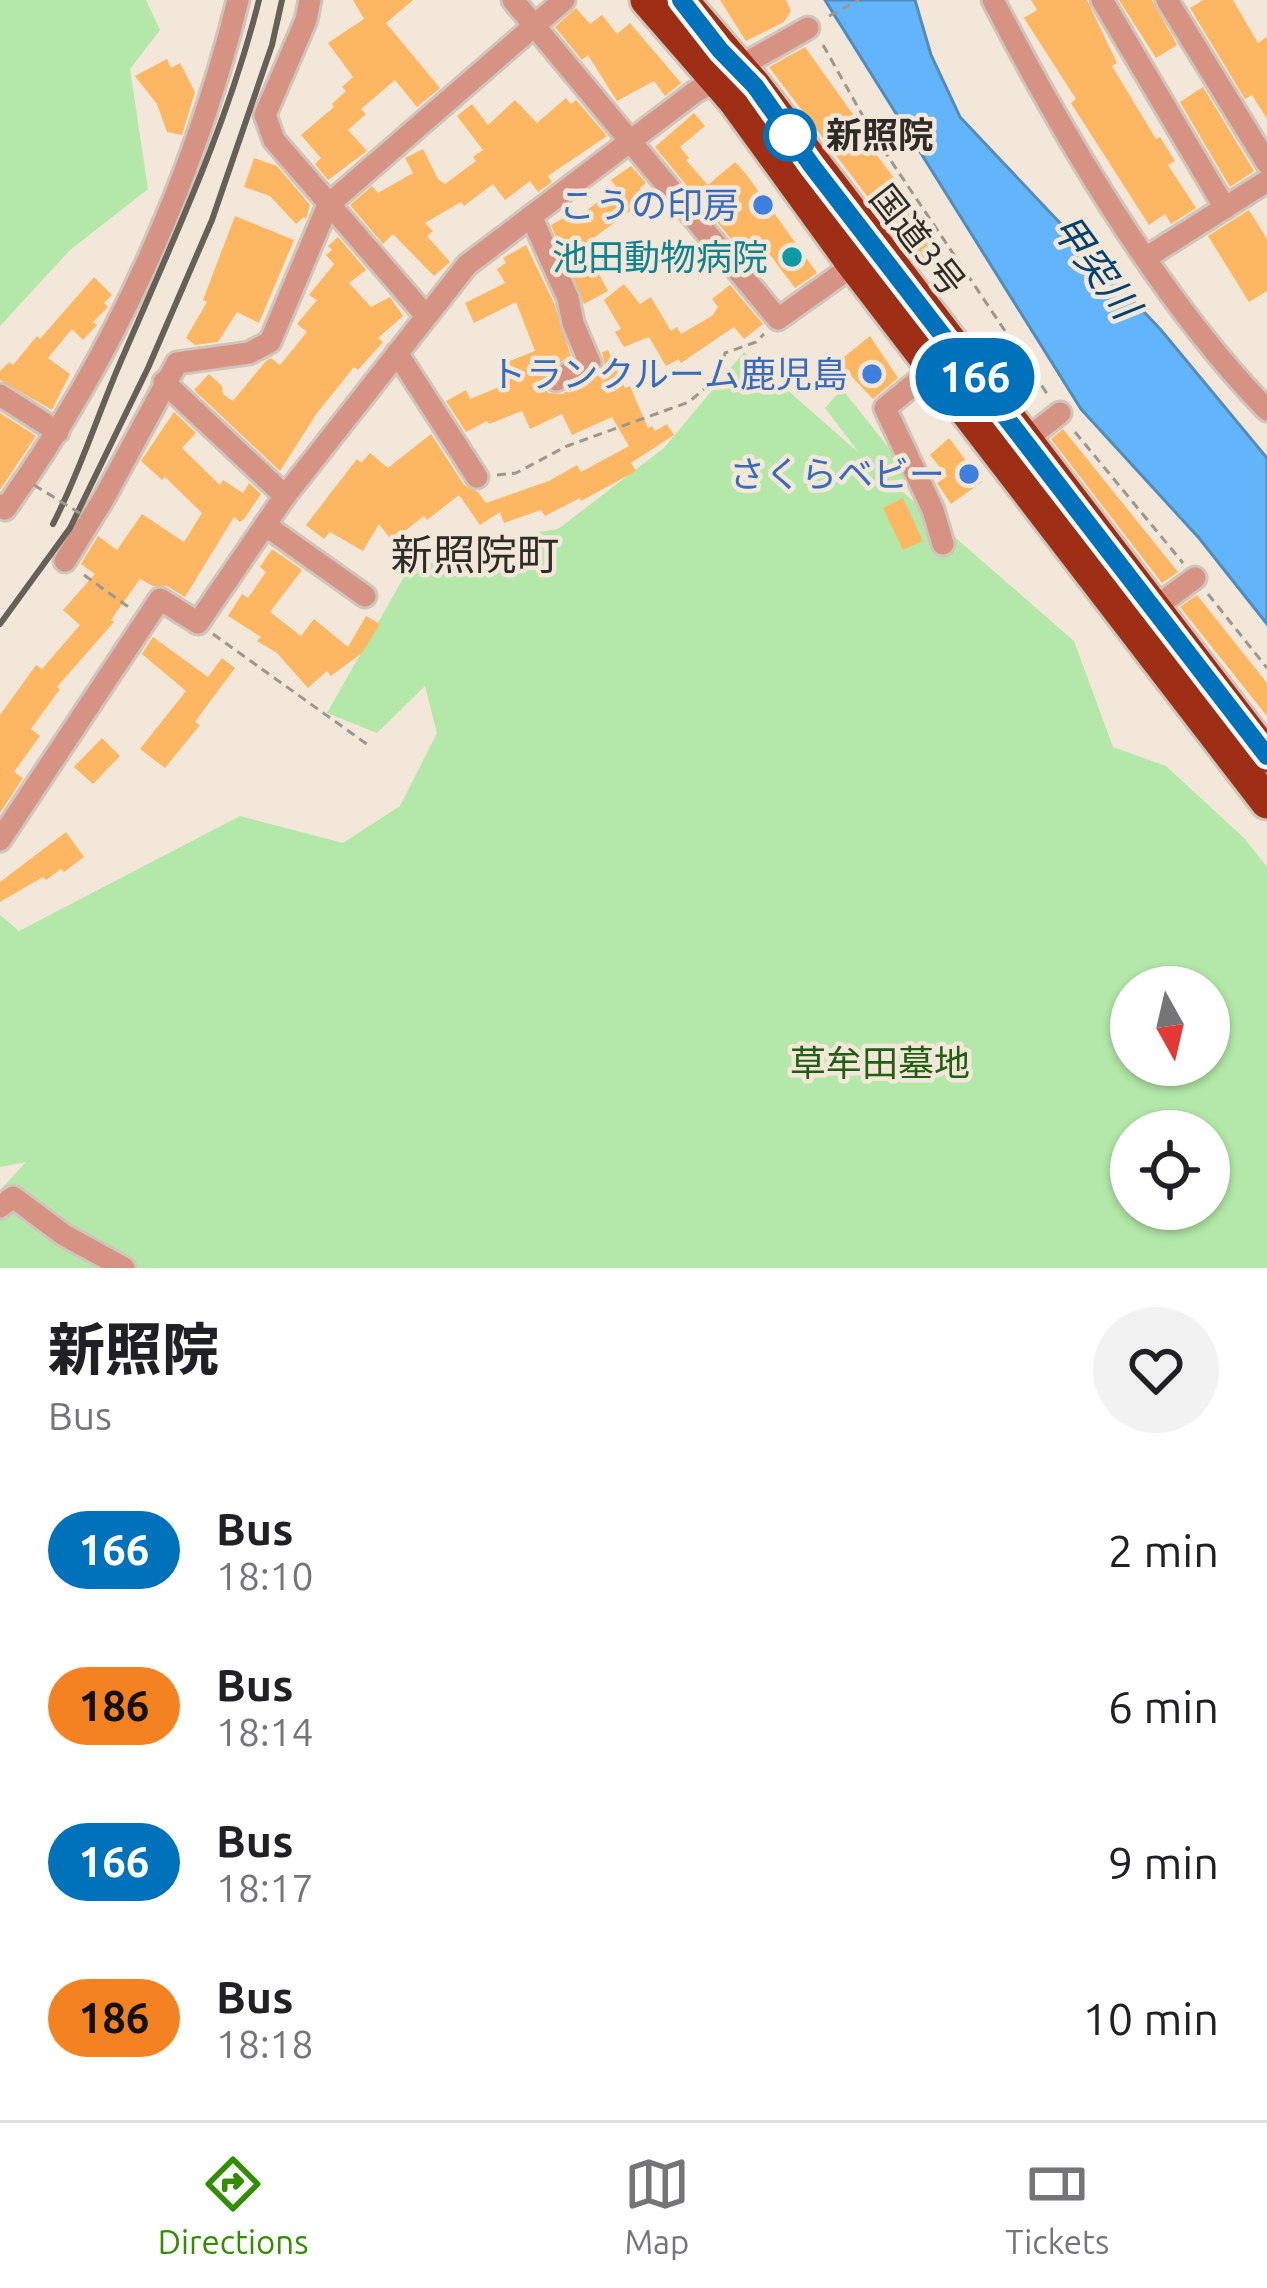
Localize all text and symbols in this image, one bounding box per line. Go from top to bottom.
marker: 新照院 [765,110,815,160]
place label: 新照院 [826,114,934,155]
street label: 国道3号 [863,177,974,303]
place label: こうの印房 [559,184,739,225]
marker: こうの印房 [750,192,776,218]
water label: 甲突川 [1045,206,1151,329]
place label: 池田動物病院 [552,236,768,277]
marker: 池田動物病院 [779,244,805,270]
line badge: 166 [906,338,1044,416]
place label: トランクルーム鹿児島 [490,353,848,394]
text: 166 [939,353,1011,400]
marker: トランクルーム鹿児島 [859,361,885,387]
place label: さくらベビー [729,453,945,494]
marker: さくらベビー [956,461,982,487]
district label: 新照院町 [391,531,559,578]
north arrow [1110,966,1230,1086]
map controls [1110,966,1230,1230]
park label: 草牟田墓地 [790,1042,970,1083]
button: locate [1110,1110,1230,1230]
button: heart [1093,1307,1219,1433]
text: 新照院 [48,1317,219,1381]
text: Bus [48,1394,112,1437]
text: Bus [216,1503,293,1554]
text: 2 min [1108,1525,1219,1576]
text: 166 [78,1526,150,1573]
text: 18:10 [216,1554,314,1597]
text: Bus [216,1659,293,1710]
text: 6 min [1108,1681,1219,1732]
text: 186 [78,1682,150,1729]
text: 18:14 [216,1710,314,1753]
text: Bus [216,1815,293,1866]
text: 9 min [1108,1837,1219,1888]
text: 166 [78,1838,150,1885]
text: 18:17 [216,1866,314,1909]
text: Bus [216,1971,293,2022]
text: 10 min [1082,1993,1219,2044]
text: 186 [78,1994,150,2041]
text: 18:18 [216,2022,314,2065]
tab: Directions [158,2151,309,2260]
tab: Map [624,2151,690,2260]
tab: Tickets [1005,2151,1109,2260]

